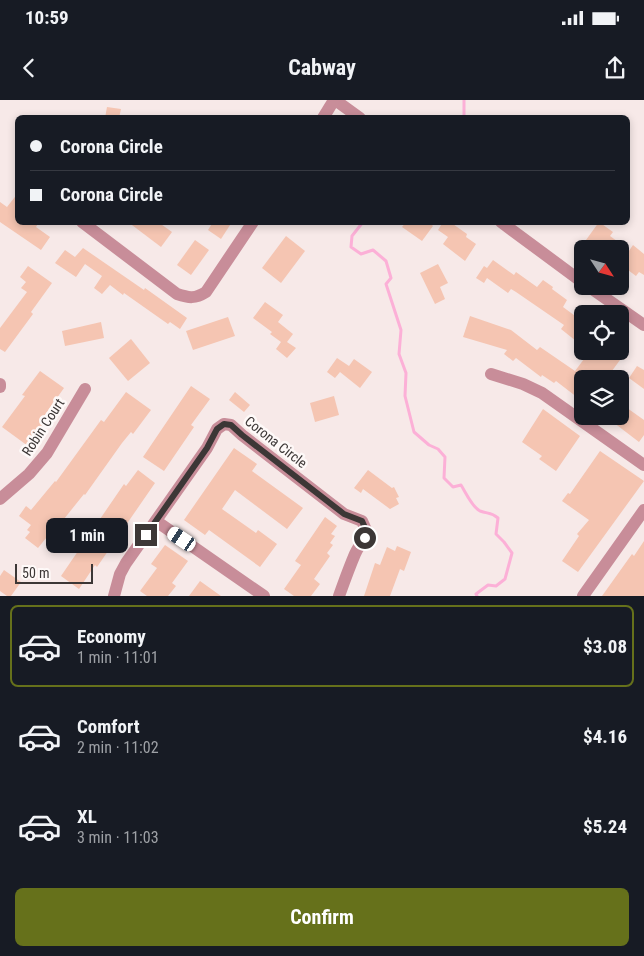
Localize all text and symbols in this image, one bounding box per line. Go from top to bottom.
text: 10:59 [25,6,69,29]
icon: back [15,54,43,82]
icon: share [601,54,629,82]
text: Cabway [288,55,356,80]
text: Corona Circle [60,135,163,158]
text: Corona Circle [60,183,163,206]
north arrow [574,240,629,295]
map controls [574,240,629,425]
button: locate [574,305,629,360]
button: layers [574,370,629,425]
street label: Robin Court [19,395,67,459]
street label: Corona Circle [242,413,311,471]
callout: 1 min [46,518,128,552]
route end [135,524,157,546]
car [165,524,198,554]
text: 1 min [69,526,105,545]
route start [354,527,376,549]
scale bar [15,561,92,584]
text: 50 m [22,565,50,581]
icon: car [17,624,62,669]
text: Economy [77,625,146,648]
text: $3.08 [583,635,627,658]
text: 1 min · 11:01 [77,648,159,667]
icon: car [17,714,62,759]
text: Comfort [77,715,140,738]
text: $4.16 [583,725,627,748]
text: 2 min · 11:02 [77,738,159,757]
icon: car [17,804,62,849]
text: XL [77,805,97,828]
text: $5.24 [583,815,627,838]
text: 3 min · 11:03 [77,828,159,847]
button: Confirm [15,888,629,946]

